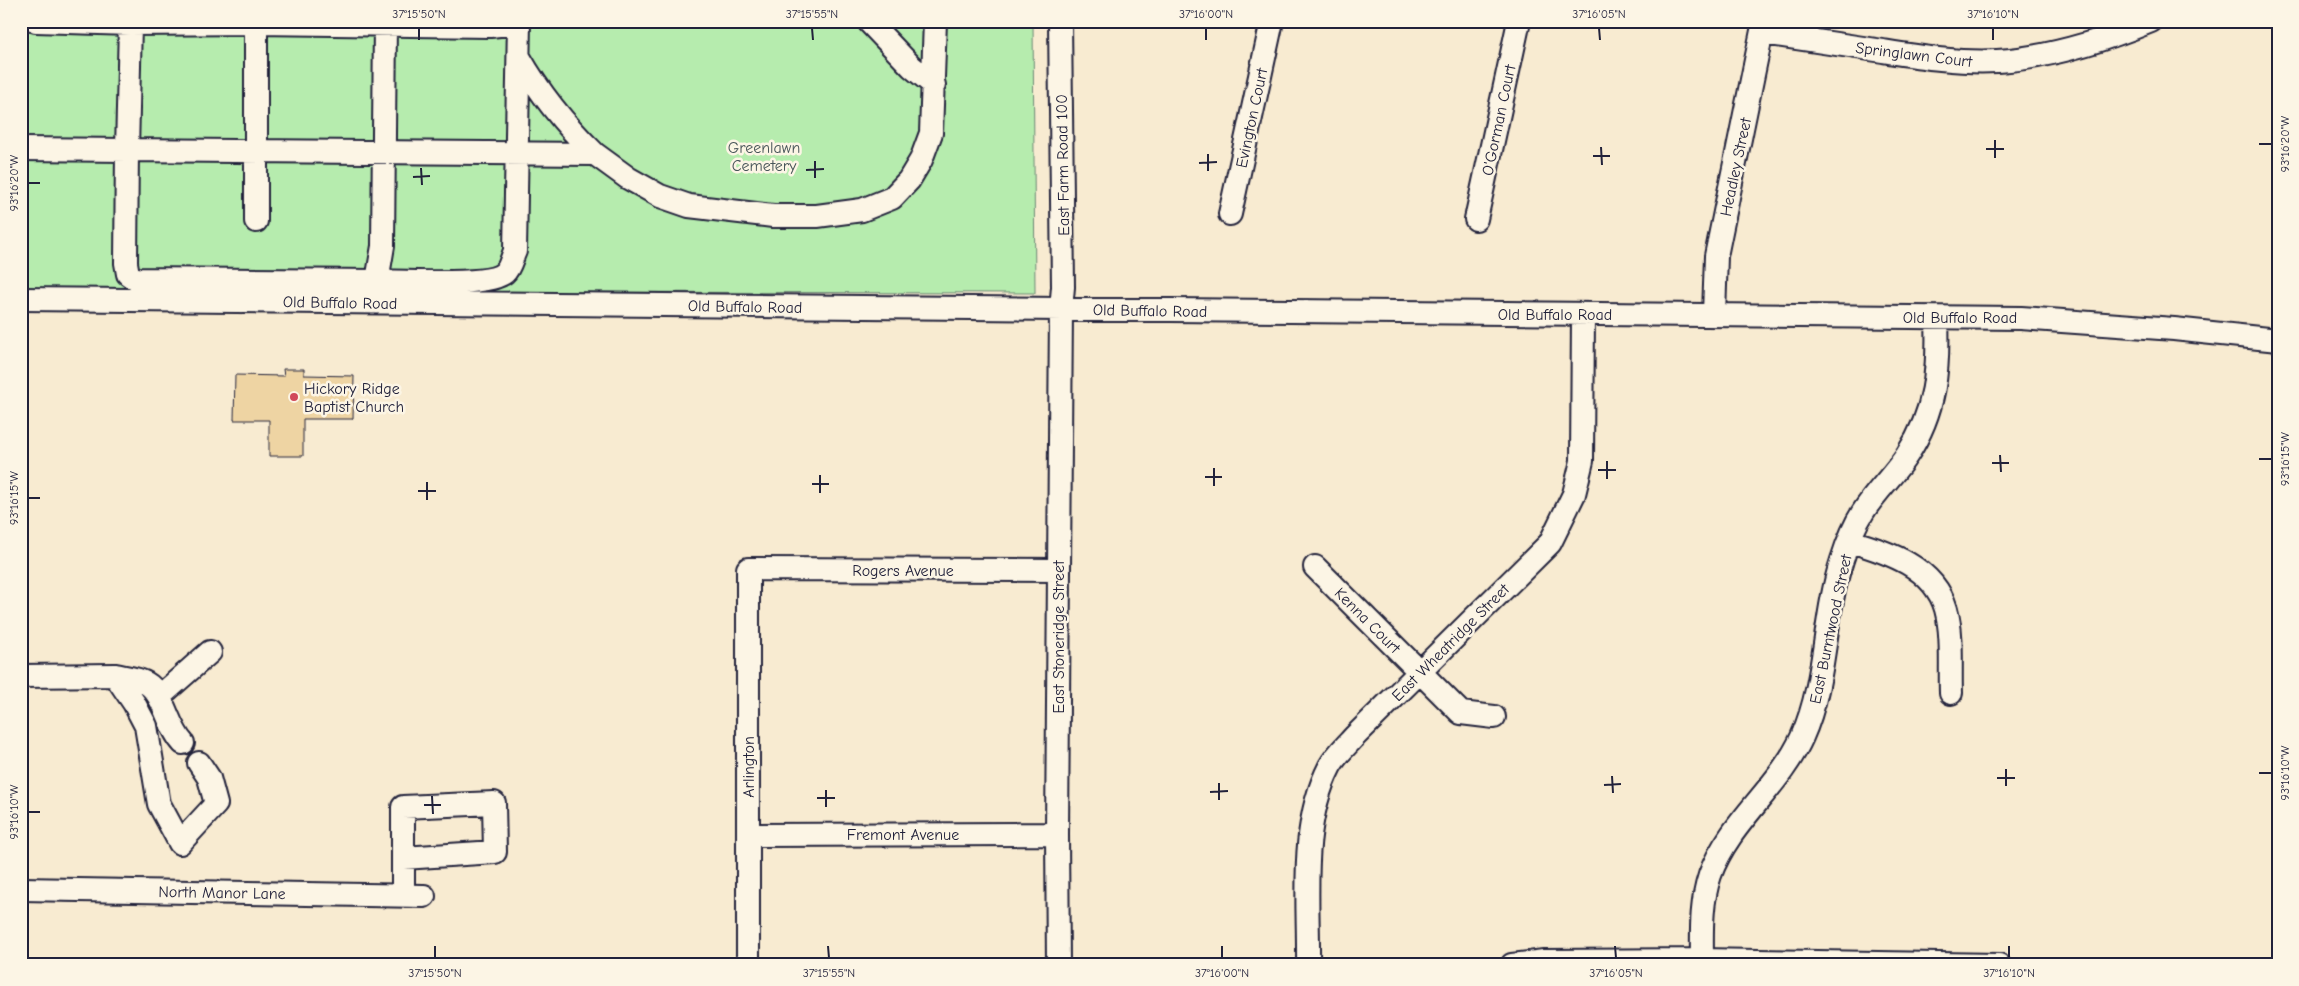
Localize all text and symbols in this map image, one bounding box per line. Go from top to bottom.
text: 37°15'50"N [392,7,446,21]
text: 37°15'55"N [786,7,838,21]
text: 37°16'00"N [1179,7,1233,21]
text: 37°16'05"N [1572,7,1626,21]
text: 37°16'10"N [1967,7,2019,21]
street label: Springlawn Court [1854,39,1974,71]
street label: O'Gorman Court [1478,63,1520,177]
street label: Evington Court [1233,66,1271,170]
street label: East Farm Road 100 [1053,94,1073,236]
text: 93°16'20"W [2278,115,2292,172]
street label: Headley Street [1717,116,1755,218]
park label: Greenlawn Cemetery [728,139,800,175]
text: 93°16'20"W [7,154,21,211]
street label: Old Buffalo Road [283,293,397,313]
street label: Old Buffalo Road [688,297,802,317]
street label: Old Buffalo Road [1093,301,1207,321]
street label: Old Buffalo Road [1498,306,1612,324]
street label: Old Buffalo Road [1903,309,2017,327]
place label: Hickory Ridge Baptist Church [304,380,404,416]
marker: Hickory Ridge Baptist Church [288,391,300,403]
text: 93°16'15"W [2278,431,2292,486]
text: 93°16'15"W [7,470,21,525]
street label: East Burntwood Street [1806,552,1856,706]
street label: East Stoneridge Street [1050,560,1068,714]
street label: Rogers Avenue [852,562,954,580]
street label: East Wheatridge Street [1388,580,1513,705]
street label: Kenna Court [1331,584,1404,658]
street label: Arlington [740,736,758,798]
text: 93°16'10"W [2278,745,2292,800]
text: 93°16'10"W [7,784,21,839]
street label: Fremont Avenue [847,826,959,844]
street label: North Manor Lane [158,883,286,903]
text: 37°15'50"N [408,966,462,980]
text: 37°15'55"N [803,966,855,980]
text: 37°16'00"N [1195,966,1249,980]
text: 37°16'05"N [1589,966,1643,980]
text: 37°16'10"N [1983,966,2035,980]

